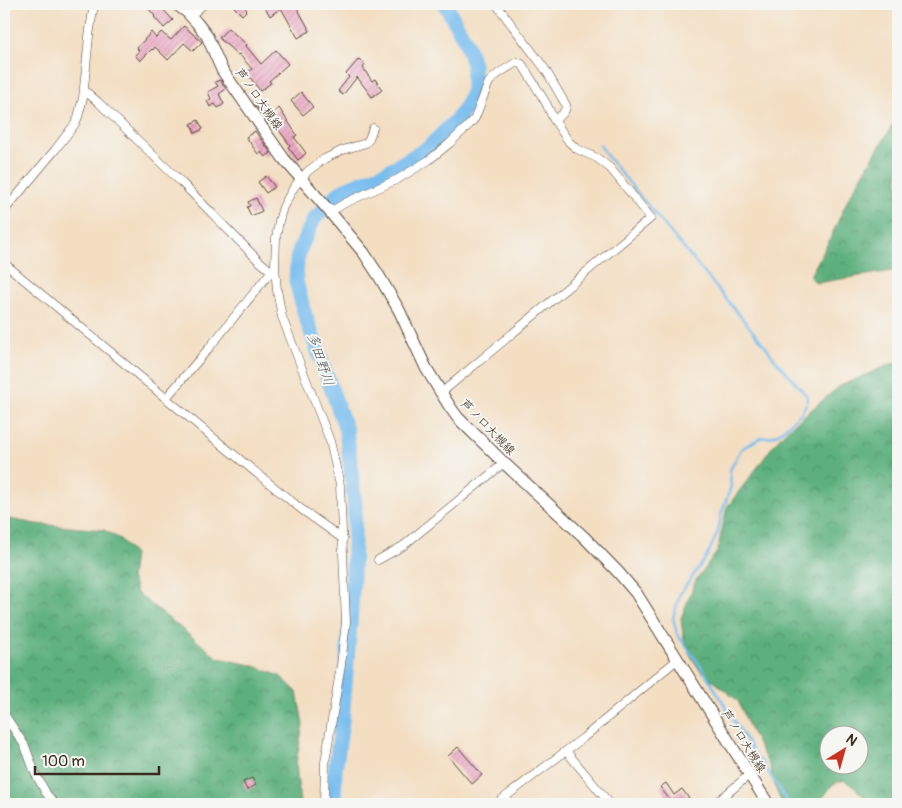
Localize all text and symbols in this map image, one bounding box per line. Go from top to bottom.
street label: 芦ノ口大槻線 [232,65,285,133]
water label: 多田野川 [303,330,338,388]
street label: 芦ノ口大槻線 [457,396,518,458]
street label: 芦ノ口大槻線 [718,707,769,776]
north arrow [820,726,870,776]
text: N [843,730,860,750]
scale bar [35,743,159,775]
text: 100 m [42,752,85,771]

